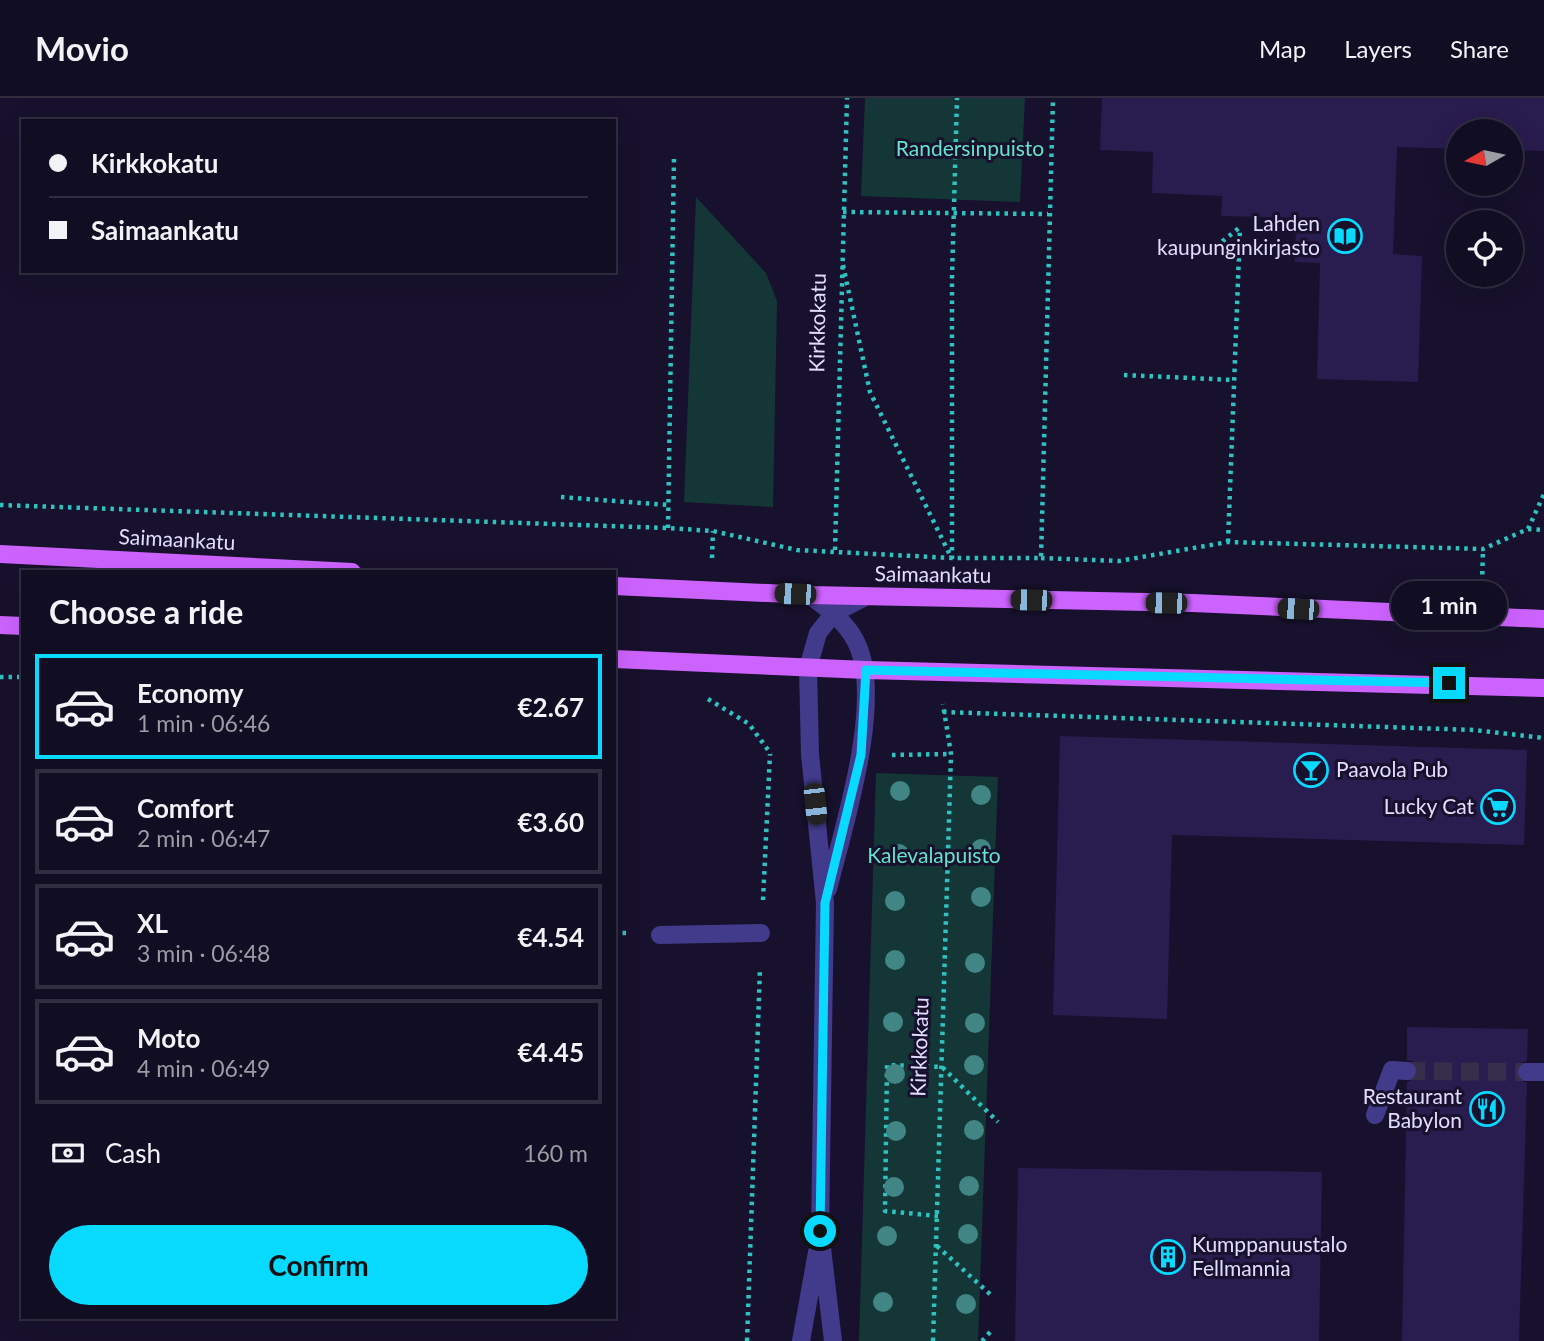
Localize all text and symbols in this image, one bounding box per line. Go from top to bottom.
text: Movio [35,28,129,68]
text: Map [1259,34,1306,63]
text: Layers [1344,34,1412,63]
text: Share [1450,34,1509,63]
north arrow [1446,119,1522,196]
map controls [1446,119,1523,287]
park label: Randersinpuisto [896,135,1044,160]
text: Kirkkokatu [91,147,218,179]
place label: Lahden kaupunginkirjasto [1157,210,1320,259]
button: locate [1446,210,1523,287]
text: Saimaankatu [91,214,239,246]
library icon: Lahden kaupunginkirjasto [1326,217,1364,255]
street label: Kirkkokatu [803,273,830,373]
street label: Saimaankatu [118,523,236,554]
street label: Saimaankatu [874,560,992,587]
callout: 1 min [1391,582,1507,630]
car [774,583,817,605]
car [1010,589,1053,611]
text: 1 min [1420,591,1478,619]
text: Choose a ride [49,592,243,631]
car [1145,592,1188,614]
car [1277,597,1320,621]
route end [1433,667,1465,699]
icon: car [53,675,116,738]
text: Economy [137,677,243,709]
text: €2.67 [518,691,584,723]
text: 1 min · 06:46 [137,709,270,737]
bar icon: Paavola Pub [1292,751,1330,789]
place label: Paavola Pub [1336,756,1448,781]
car [803,782,828,826]
supermarket icon: Lucky Cat [1479,788,1517,826]
icon: car [53,790,116,853]
text: Comfort [137,792,234,824]
place label: Lucky Cat [1384,793,1474,818]
text: €3.60 [518,806,584,838]
text: 2 min · 06:47 [137,824,270,852]
park label: Kalevalapuisto [867,842,1001,867]
icon: car [53,905,116,968]
text: XL [137,907,168,939]
text: €4.54 [518,921,584,953]
text: 3 min · 06:48 [137,939,270,967]
street label: Kirkkokatu [904,997,933,1097]
icon: car [53,1020,116,1083]
text: Moto [137,1022,200,1054]
text: €4.45 [518,1036,584,1068]
text: 4 min · 06:49 [137,1054,270,1082]
place label: Restaurant Babylon [1363,1083,1462,1132]
restaurant icon: Restaurant Babylon [1468,1090,1506,1128]
icon: cash [49,1134,87,1172]
text: Cash [105,1137,161,1169]
text: 160 m [523,1139,588,1167]
route start [804,1215,836,1247]
button: Confirm [49,1225,588,1305]
place label: Kumppanuustalo Fellmannia [1192,1231,1347,1280]
building icon: Kumppanuustalo Fellmannia [1149,1238,1187,1276]

